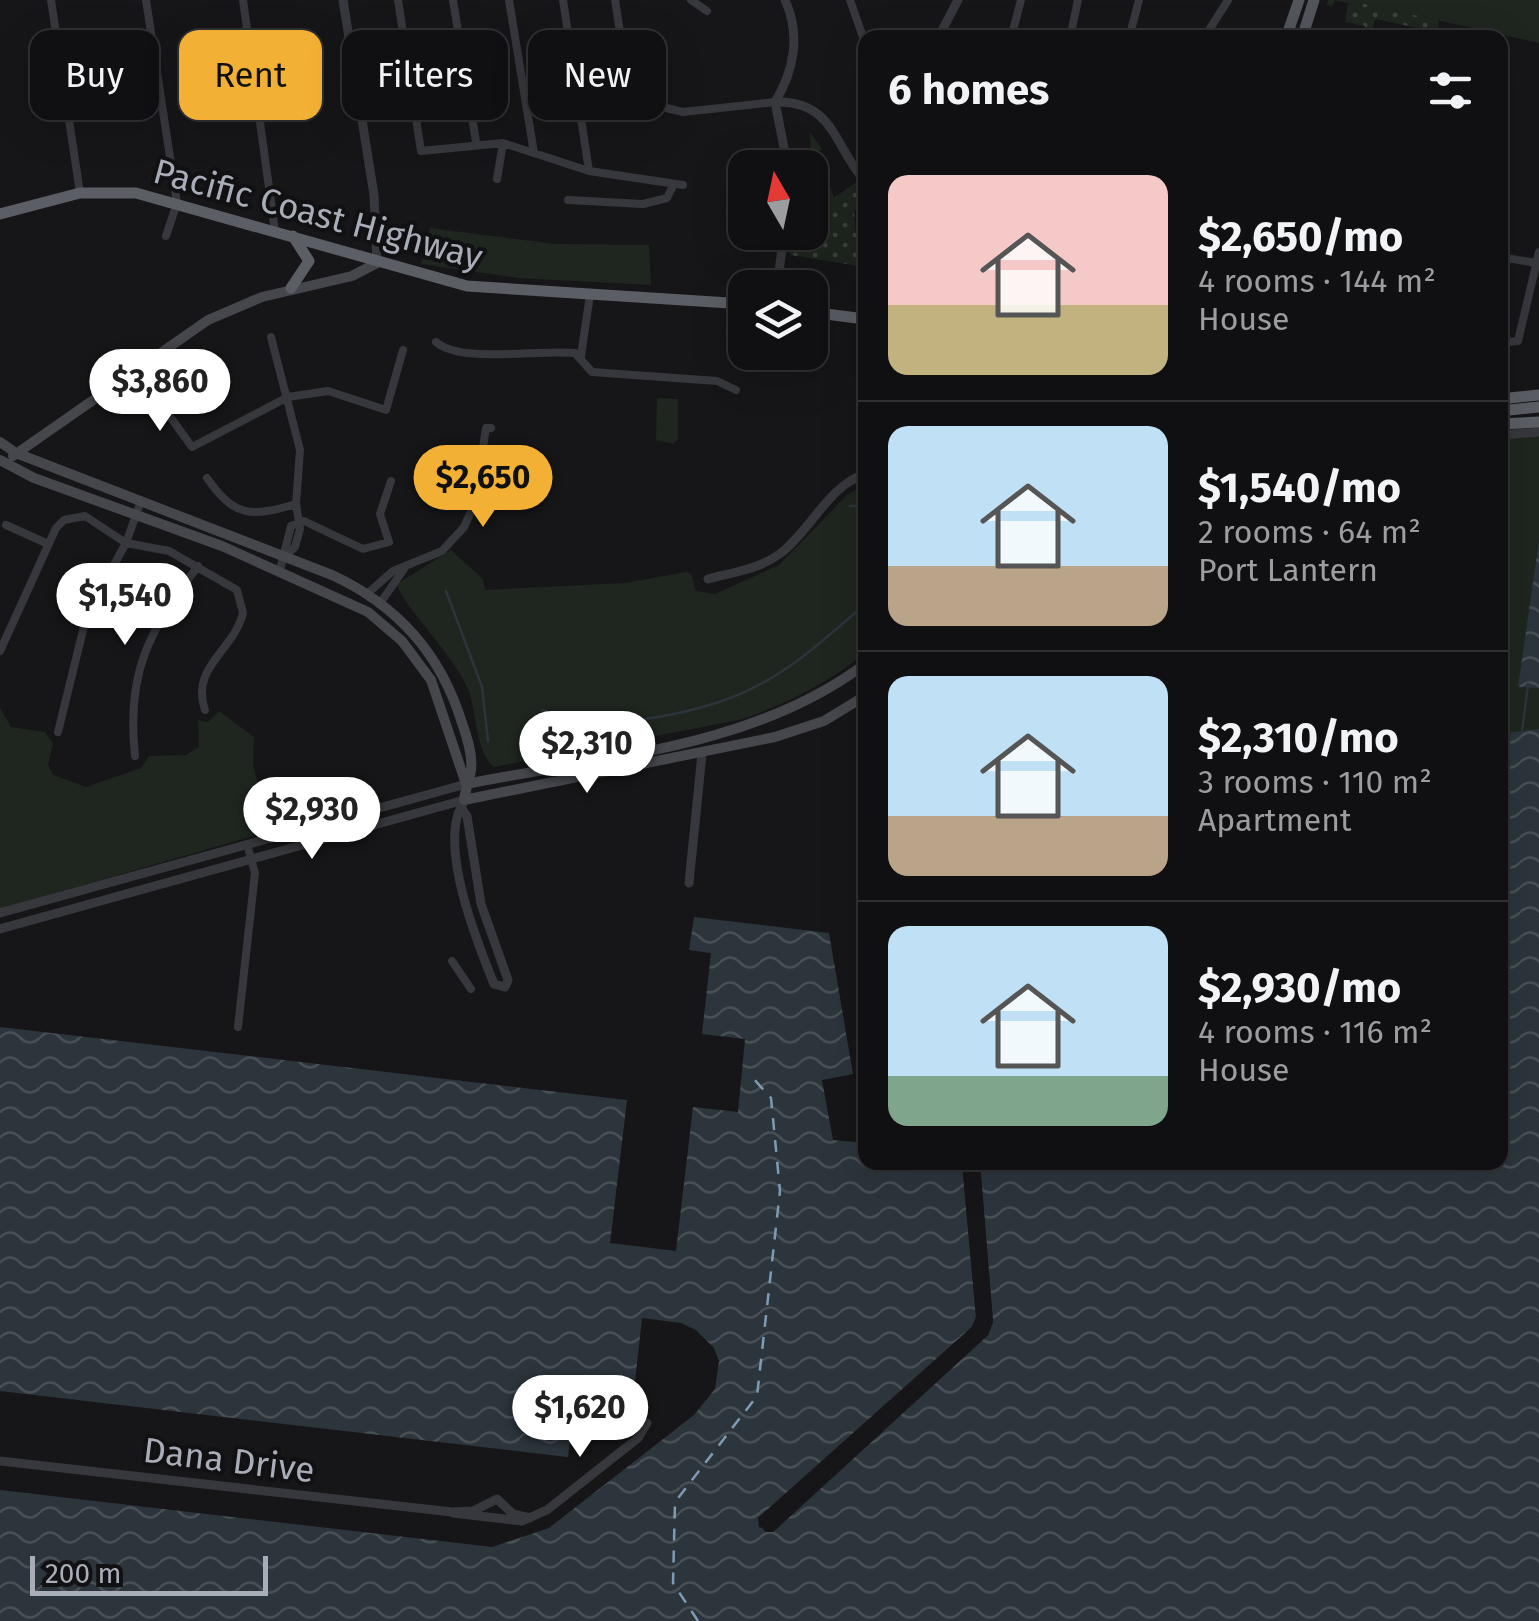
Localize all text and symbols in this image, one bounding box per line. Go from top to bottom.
chip: Buy [30,30,159,120]
chip: Rent [179,30,322,120]
chip: Filters [342,30,508,120]
chip: New [528,30,666,120]
icon: filters [1423,63,1478,118]
text: 6 homes [888,65,1049,115]
street label: Pacific Coast Highway [149,150,487,278]
north arrow [728,150,828,250]
map controls [728,150,828,370]
text: $2,650/mo [1198,212,1403,262]
icon: home [968,215,1088,335]
text: 4 rooms · 144 m² [1198,262,1436,300]
button: layers [728,270,828,370]
text: House [1198,300,1289,338]
pin: $3,860 [79,349,241,434]
text: $3,860 [111,362,209,400]
pin: $2,650 [402,445,564,530]
text: $2,650 [436,458,530,496]
text: $1,540/mo [1198,463,1401,513]
icon: home [968,466,1088,586]
text: 2 rooms · 64 m² [1198,513,1421,551]
text: Port Lantern [1198,551,1378,589]
pin: $1,540 [44,563,206,648]
text: $1,540 [78,576,172,614]
pin: $2,310 [506,711,668,796]
text: $2,310/mo [1198,713,1399,763]
icon: home [968,716,1088,836]
text: $2,310 [541,724,633,762]
text: 3 rooms · 110 m² [1198,763,1432,801]
pin: $2,930 [231,777,393,862]
text: $2,930 [265,790,359,828]
text: Apartment [1198,801,1352,839]
text: $2,930/mo [1198,963,1401,1013]
icon: home [968,966,1088,1086]
text: 4 rooms · 116 m² [1198,1013,1432,1051]
text: House [1198,1051,1289,1089]
pin: $1,620 [499,1375,661,1460]
text: $1,620 [534,1388,626,1426]
street label: Dana Drive [141,1429,317,1491]
scale bar [30,1551,268,1596]
text: 200 m [45,1557,122,1590]

